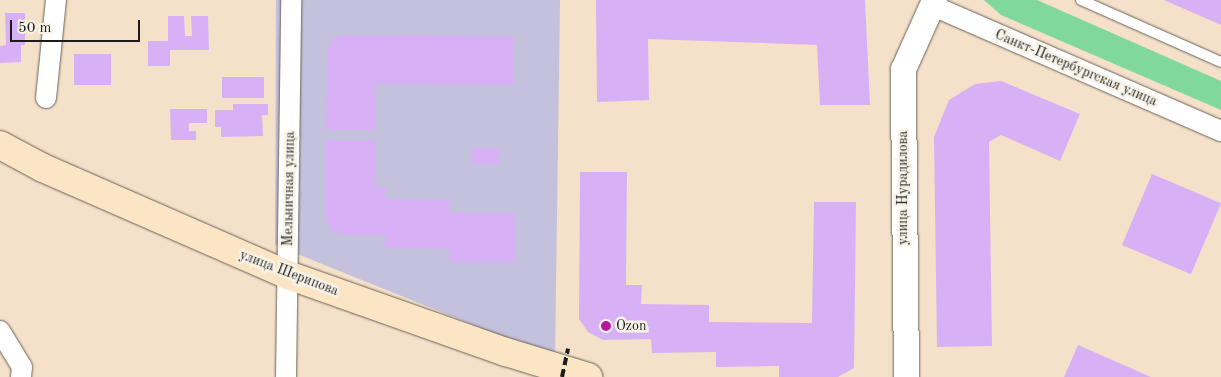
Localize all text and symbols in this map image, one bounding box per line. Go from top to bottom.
scale bar [12,10,142,42]
text: 50 m [18,21,52,36]
street label: Санкт-Петербургская улица [992,26,1160,110]
street label: Мельничная улица [280,131,298,247]
street label: улица Нурадилова [895,131,911,245]
street label: улица Шерипова [237,246,341,300]
place label: Ozon [616,318,646,334]
marker: Ozon [600,320,612,332]

